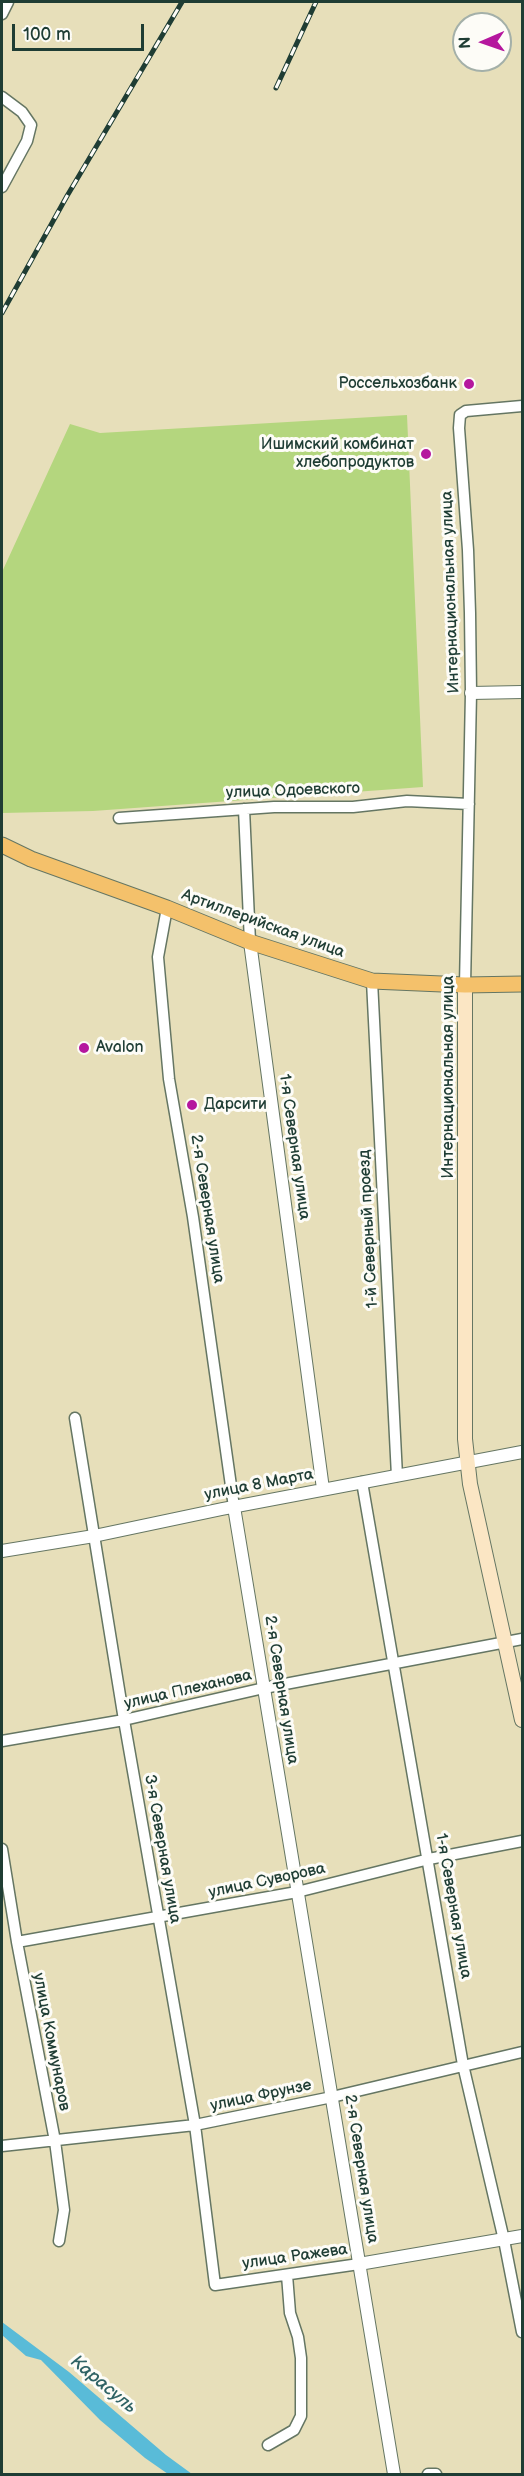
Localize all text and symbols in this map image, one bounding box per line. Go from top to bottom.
scale bar [15,12,147,50]
north arrow [452,12,512,72]
text: 100 m [23,24,71,45]
text: N [456,36,475,49]
place label: Россельхозбанк [338,374,457,394]
marker: Россельхозбанк [462,377,476,391]
place label: Ишимский комбинат хлебопродуктов [261,435,414,473]
marker: Ишимский комбинат хлебопродуктов [419,447,433,461]
street label: Интернациональная улица [438,490,464,694]
street label: улица Одоевского [226,779,360,803]
street label: Артиллерийская улица [179,886,347,962]
street label: Интернациональная улица [439,976,459,1178]
place label: Avalon [96,1038,143,1058]
marker: Avalon [77,1041,91,1055]
street label: 1-я Северная улица [274,1073,314,1221]
place label: Дарсити [204,1095,267,1115]
marker: Дарсити [185,1098,199,1112]
street label: 2-я Северная улица [186,1133,228,1285]
street label: 1-й Северный проезд [355,1149,383,1309]
street label: улица 8 Марта [203,1465,315,1505]
street label: 2-я Северная улица [260,1614,302,1766]
street label: улица Плеханова [122,1666,254,1714]
street label: 3-я Северная улица [139,1773,185,1925]
street label: 1-я Северная улица [431,1832,475,1980]
street label: улица Суворова [207,1859,327,1903]
street label: улица Коммунаров [28,1971,74,2113]
street label: улица Фрунзе [209,2076,313,2116]
street label: 2-я Северная улица [340,2093,382,2245]
street label: улица Ражева [241,2240,349,2274]
water label: Карасуль [66,2351,140,2419]

